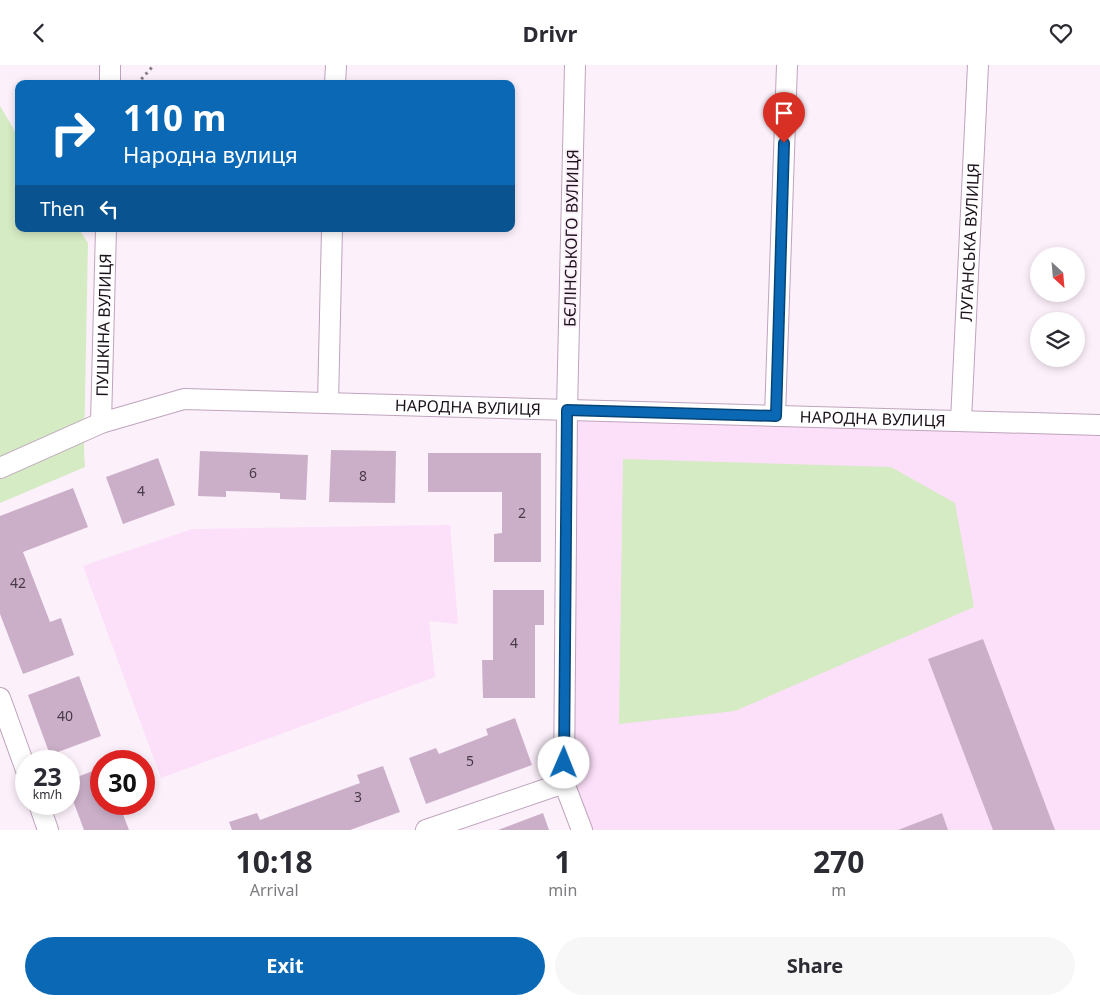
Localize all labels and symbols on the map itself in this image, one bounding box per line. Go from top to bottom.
pin [763,92,805,143]
street label: БЄЛІНСЬКОГО ВУЛИЦЯ [558,149,584,327]
street label: ЛУГАНСЬКА ВУЛИЦЯ [955,162,984,322]
north arrow [1030,247,1085,303]
street label: ПУШКІНА ВУЛИЦЯ [91,253,116,397]
street label: НАРОДНА ВУЛИЦЯ [395,394,541,420]
street label: НАРОДНА ВУЛИЦЯ [799,405,946,432]
house number: 6 [249,463,257,482]
house number: 8 [359,466,367,485]
house number: 4 [137,481,145,500]
house number: 2 [518,503,526,522]
house number: 42 [10,573,26,592]
house number: 4 [510,633,518,652]
house number: 40 [57,706,73,725]
position arrow [537,736,589,788]
speed limit sign: 30 [90,750,155,815]
house number: 5 [466,751,474,770]
house number: 3 [354,787,362,806]

